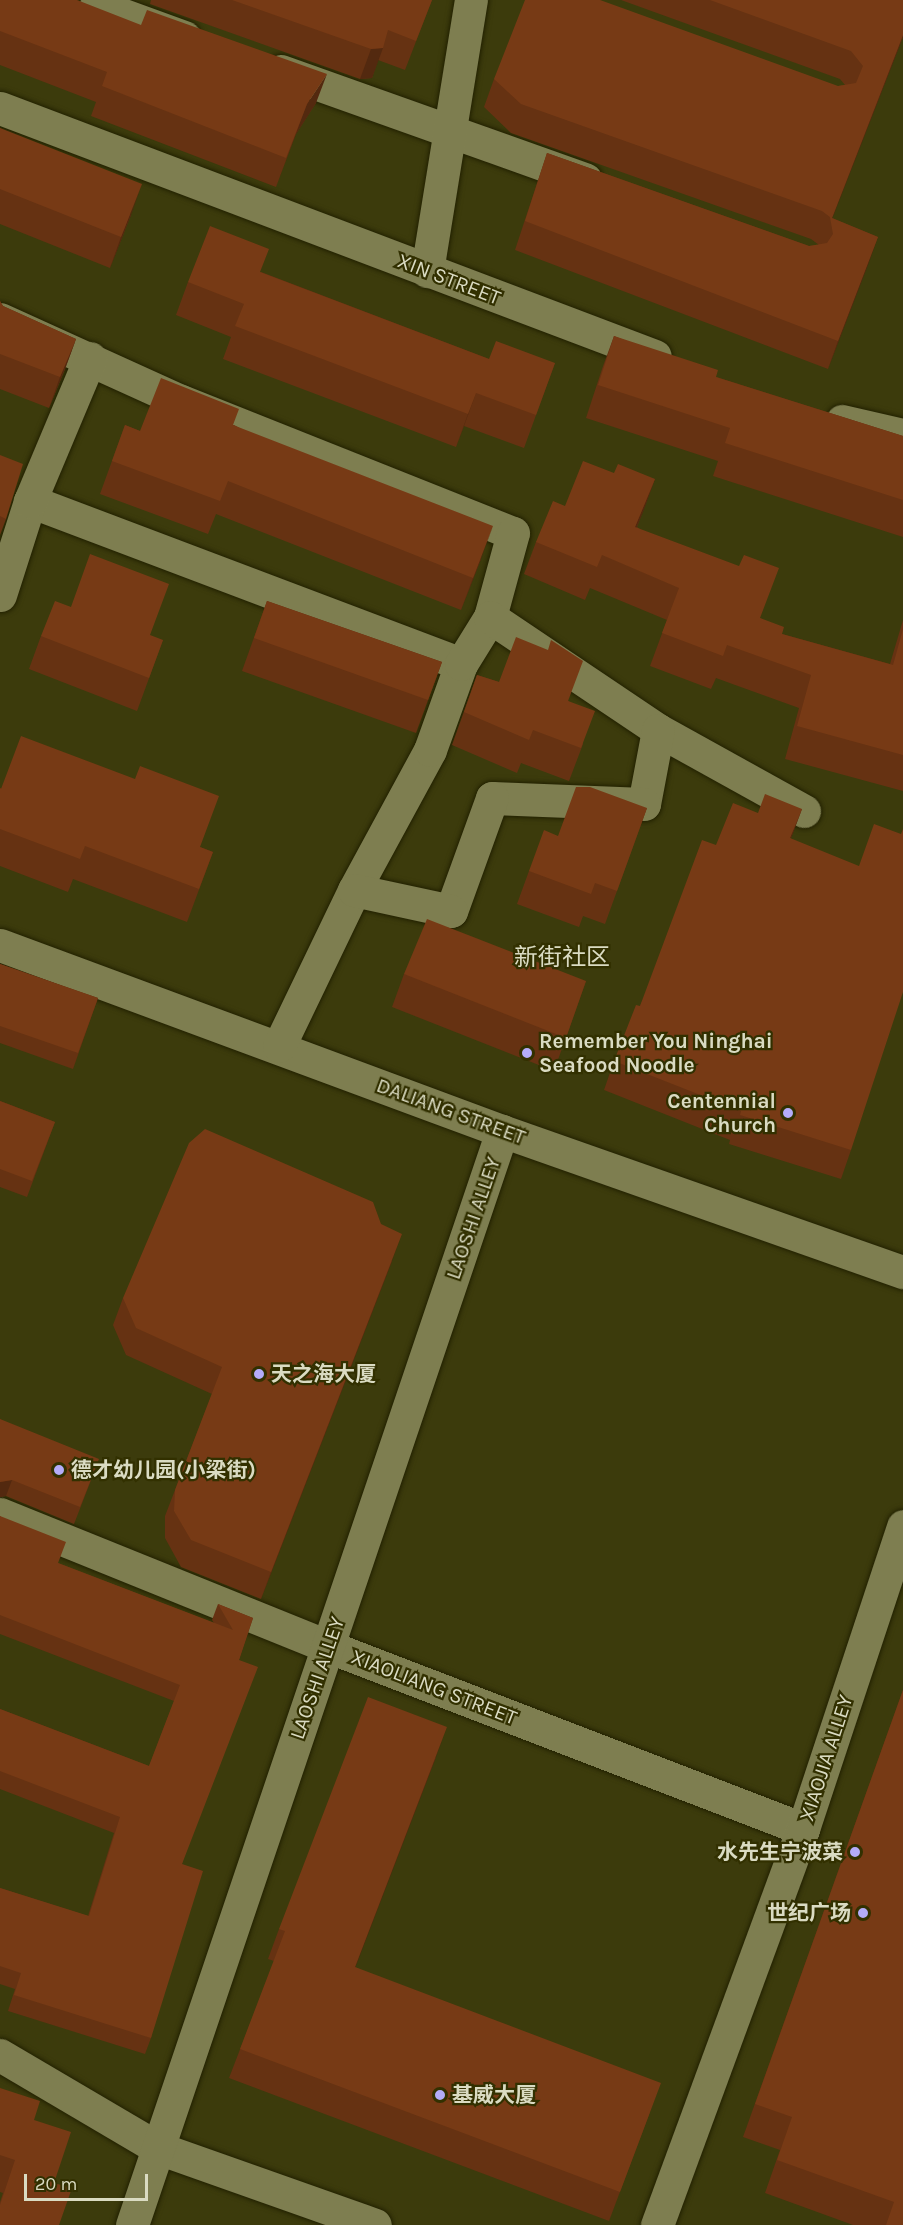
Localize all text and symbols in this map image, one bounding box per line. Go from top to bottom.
street label: XIN STREET [394,248,504,310]
district label: 新街社区 [514,944,610,972]
place label: Remember You Ninghai Seafood Noodle [539,1028,773,1078]
marker: Remember You Ninghai Seafood Noodle [520,1046,534,1060]
street label: DALIANG STREET [373,1072,529,1150]
place label: Centennial Church [667,1088,776,1138]
marker: Centennial Church [781,1106,795,1120]
street label: LAOSHI ALLEY [440,1153,506,1283]
place label: 天之海大厦 [271,1361,376,1387]
marker: 天之海大厦 [252,1367,266,1381]
place label: 德才幼儿园(小梁街) [71,1457,256,1483]
marker: 德才幼儿园(小梁街) [52,1463,66,1477]
street label: LAOSHI ALLEY [284,1613,350,1743]
street label: XIAOLIANG STREET [347,1644,521,1730]
street label: XIAOJIA ALLEY [794,1692,858,1824]
place label: 水先生宁波菜 [717,1839,843,1865]
marker: 水先生宁波菜 [848,1845,862,1859]
place label: 世纪广场 [767,1900,851,1926]
marker: 世纪广场 [856,1906,870,1920]
place label: 基威大厦 [452,2082,536,2108]
marker: 基威大厦 [433,2088,447,2102]
scale bar [27,2162,152,2200]
text: 20 m [35,2173,77,2195]

